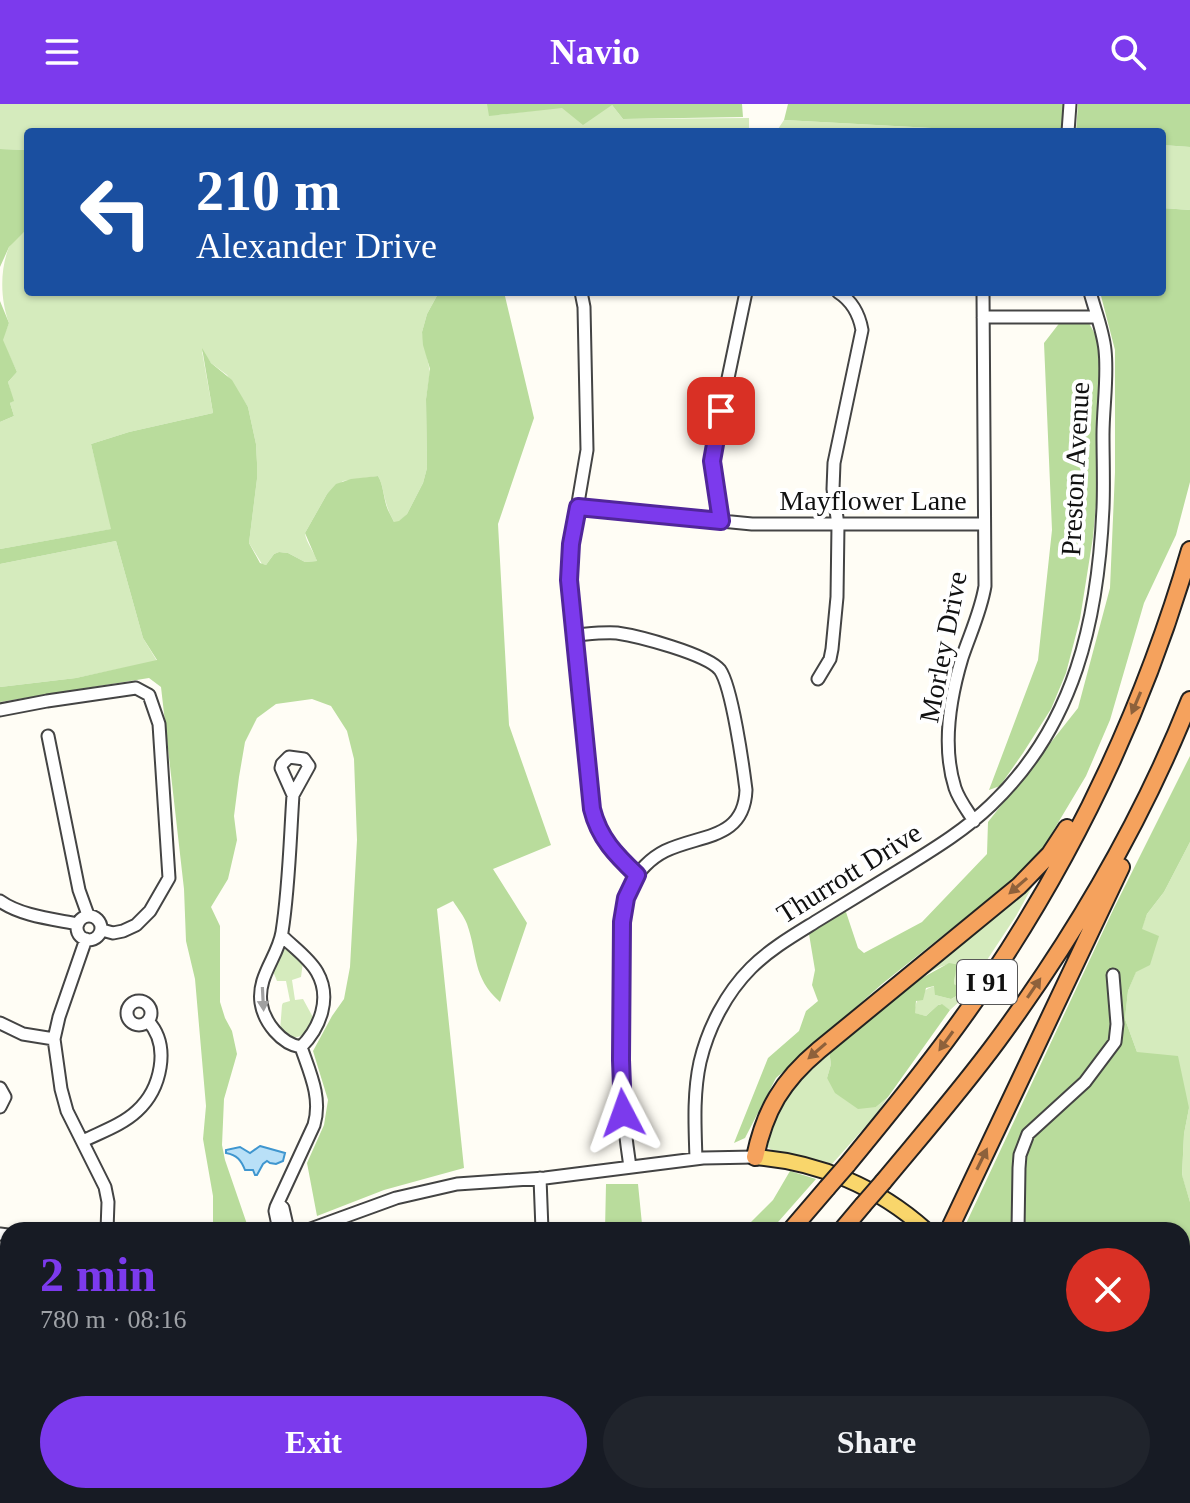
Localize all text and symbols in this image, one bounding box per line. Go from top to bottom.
icon: menu [40,30,84,74]
icon: search [1106,30,1150,74]
text: Navio [550,32,640,72]
icon: left [64,160,168,264]
text: 210 m [196,160,341,222]
text: Alexander Drive [196,226,437,266]
pin [687,377,755,445]
street label: Preston Avenue [1055,381,1095,557]
icon: arrive [699,389,743,433]
street label: Mayflower Lane [779,485,967,516]
street label: Morley Drive [913,569,973,725]
one-way arrow [1129,691,1142,715]
street label: Thurrott Drive [771,816,927,930]
one-way arrow [1008,877,1027,895]
road number: I 91 [957,960,1017,1004]
one-way arrow [1027,977,1041,999]
one-way arrow [257,986,270,1011]
one-way arrow [938,1031,954,1051]
one-way arrow [808,1042,827,1060]
position arrow [581,1071,665,1155]
one-way arrow [975,1148,989,1171]
text: 2 min [40,1248,156,1301]
button: close [1066,1248,1150,1332]
text: 780 m · 08:16 [40,1305,187,1334]
button: Exit [40,1396,587,1488]
button: Share [603,1396,1150,1488]

